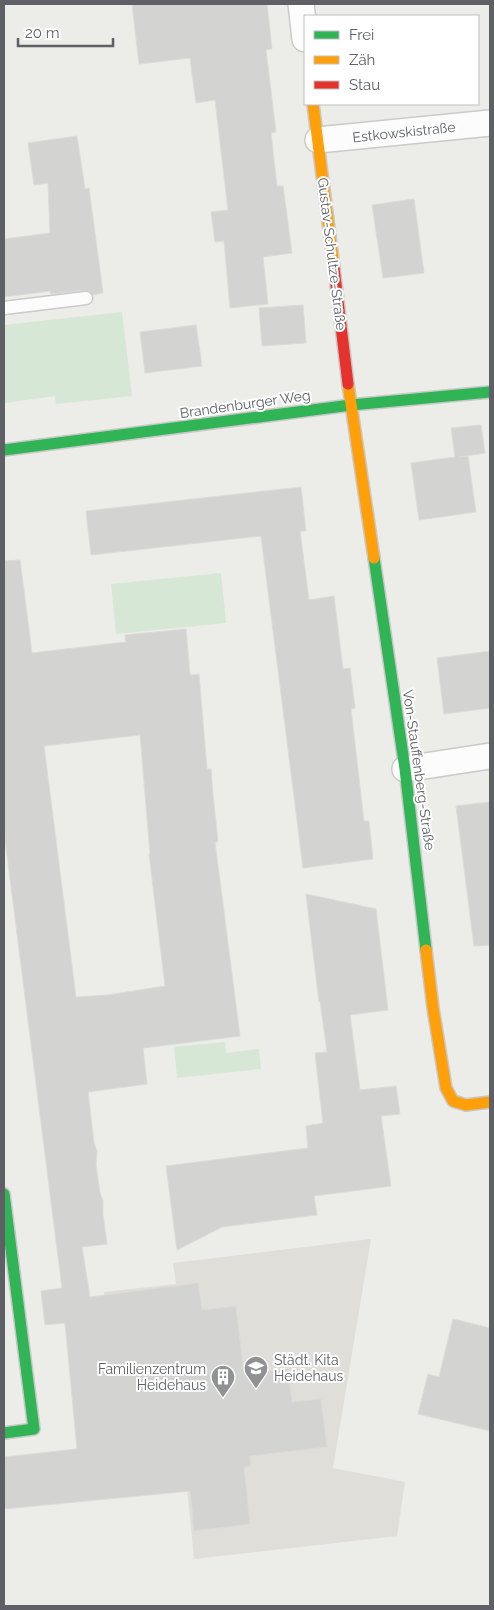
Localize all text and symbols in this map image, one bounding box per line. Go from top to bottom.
scale bar [18,15,112,47]
legend [304,15,479,105]
text: 20 m [25,24,60,42]
text: Frei [349,26,374,44]
text: Zäh [349,51,375,69]
text: Stau [349,76,380,94]
street label: Estkowskistraße [352,119,456,145]
street label: Gustav-Schultze-Straße [315,177,349,331]
street label: Brandenburger Weg [179,387,311,421]
street label: Von-Stauffenberg-Straße [400,689,438,851]
place label: Städt. Kita Heidehaus [274,1352,344,1384]
school or university icon: Städt. Kita Heidehaus [243,1355,269,1389]
place label: Familienzentrum Heidehaus [98,1361,206,1393]
building icon: Familienzentrum Heidehaus [210,1364,236,1398]

